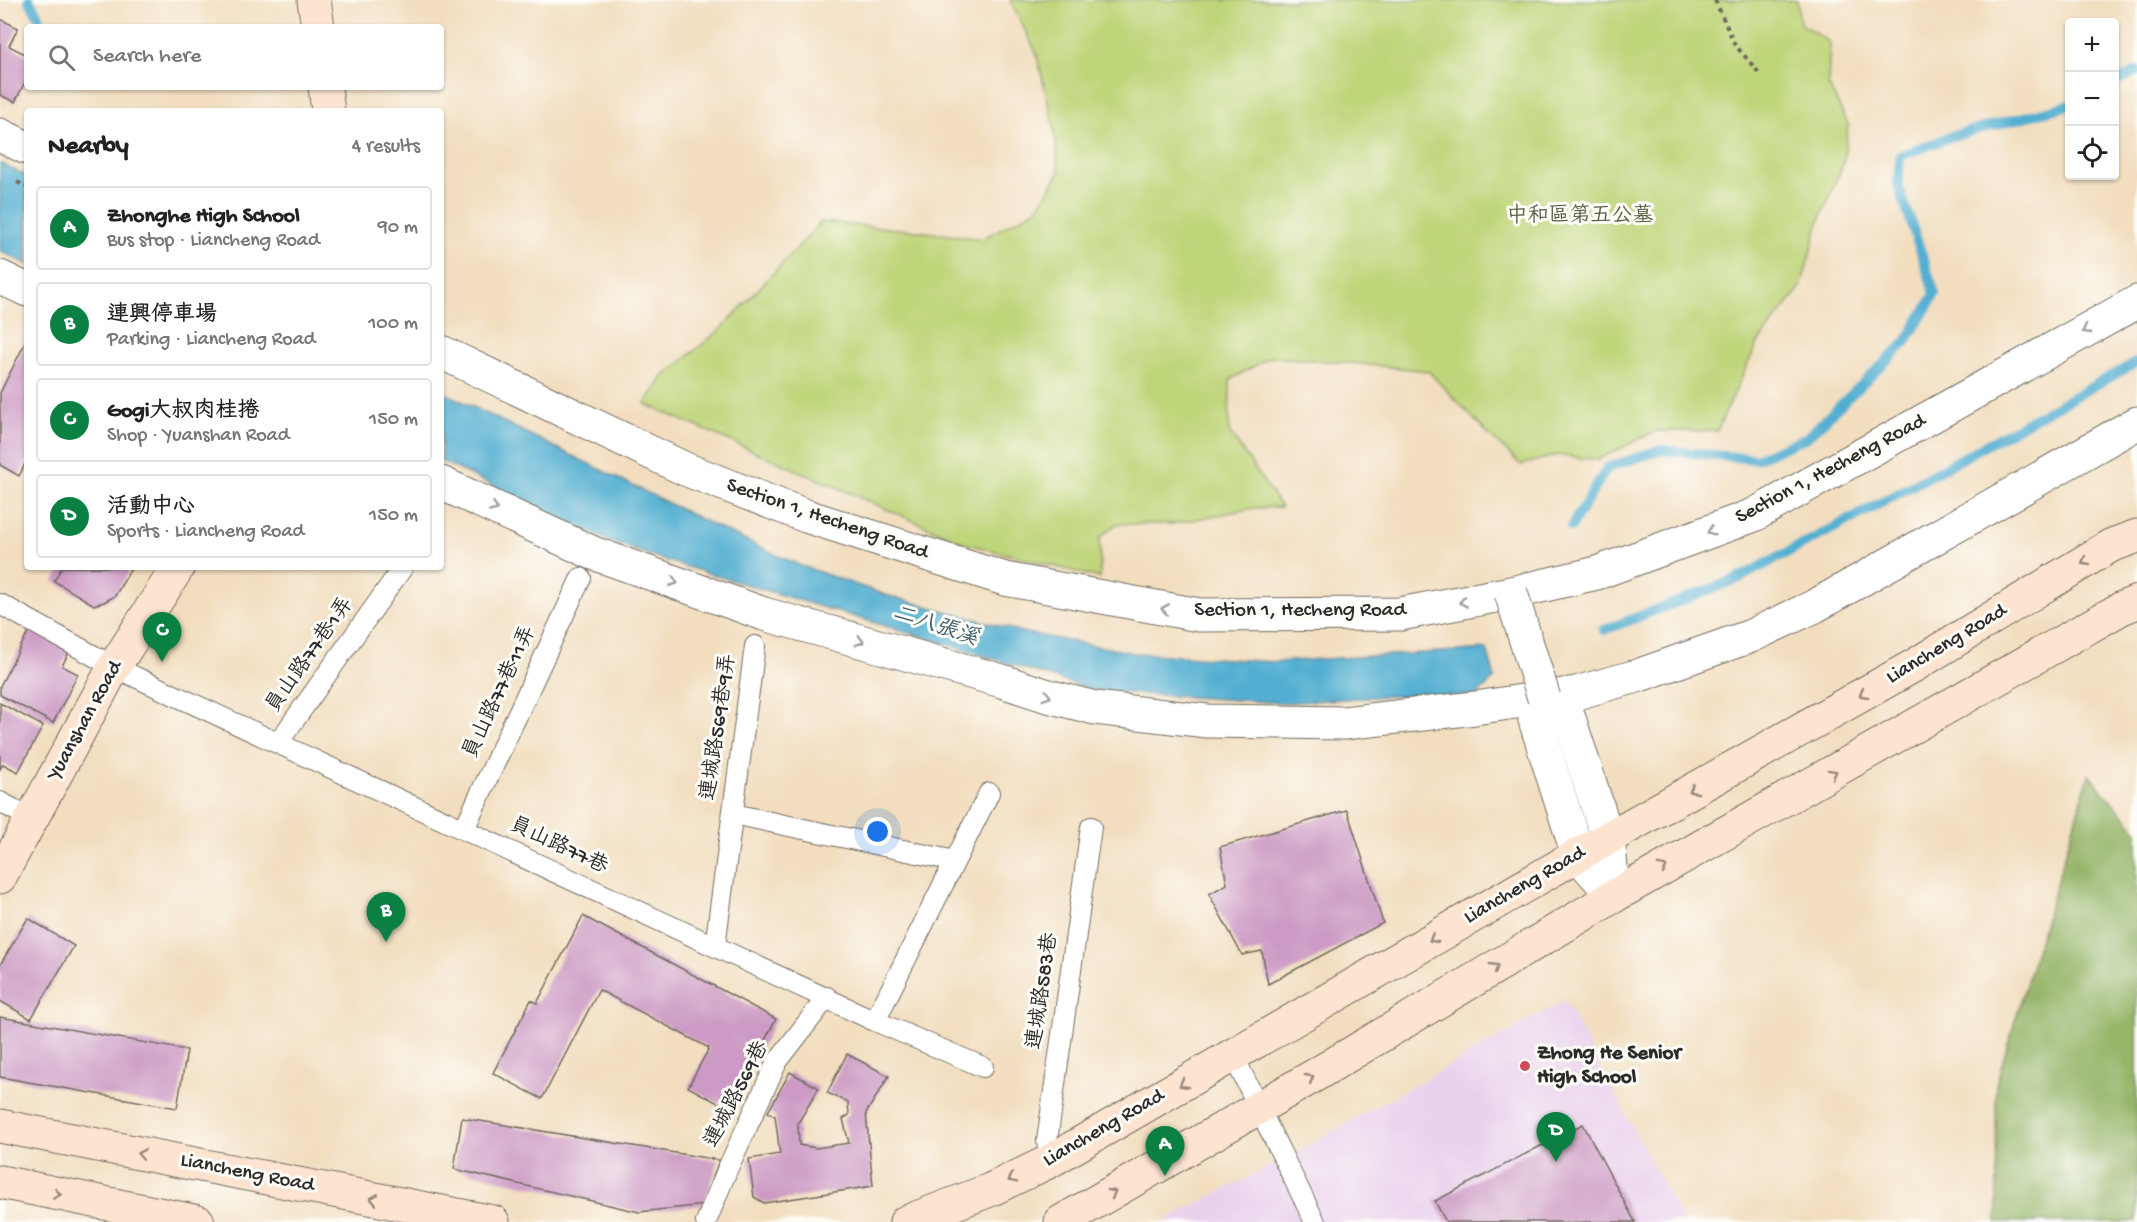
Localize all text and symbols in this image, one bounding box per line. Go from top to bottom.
map controls [2065,18,2119,180]
button: + [2065,18,2119,72]
search box [24,24,444,90]
icon: search [45,41,78,74]
text: Search here [93,44,201,70]
button: − [2065,72,2119,126]
button: locate [2065,126,2119,180]
text: Nearby [48,132,129,163]
text: 4 results [352,136,420,159]
park label: 中和區第五公墓 [1507,203,1654,230]
text: Zhonghe High School [107,204,300,230]
text: A [64,217,75,240]
text: 90 m [378,217,418,240]
text: Bus stop · Liancheng Road [107,230,320,253]
text: 連興停車場 [107,303,217,329]
text: B [64,313,75,336]
text: 100 m [368,313,418,336]
one-way arrow [2082,323,2092,334]
text: Parking · Liancheng Road [107,329,316,352]
text: Gogi大叔肉桂捲 [107,399,260,425]
text: C [64,409,75,432]
text: 150 m [369,409,418,432]
street label: Section 1, Hecheng Road [1732,409,1932,531]
text: Shop · Yuanshan Road [107,425,289,448]
street label: Section 1, Hecheng Road [723,474,933,567]
text: 活動中心 [107,495,195,521]
one-way arrow [488,500,499,512]
text: D [63,505,76,528]
text: 150 m [369,505,418,528]
text: Sports · Liancheng Road [107,521,304,544]
one-way arrow [1706,523,1717,536]
one-way arrow [2081,554,2091,566]
one-way arrow [668,575,679,588]
street label: 員山路77巷1弄 [260,592,360,719]
one-way arrow [1459,595,1469,608]
street label: Liancheng Road [1882,598,2013,691]
street label: Section 1, Hecheng Road [1194,599,1407,624]
water label: 二八張溪 [889,600,982,653]
one-way arrow [1160,603,1170,616]
pin: C [142,612,182,662]
street label: 員山路77巷11弄 [457,622,543,763]
one-way arrow [855,634,865,647]
street label: 連城路569巷9弄 [695,652,743,802]
street label: Yuanshan Road [42,655,130,787]
one-way arrow [1859,687,1869,698]
one-way arrow [1041,689,1052,701]
one-way arrow [1827,769,1837,780]
one-way arrow [1689,783,1700,794]
street label: 員山路77巷 [505,811,612,881]
your location [863,817,892,846]
street label: Liancheng Road [1460,840,1592,931]
one-way arrow [1657,864,1667,875]
pin: B [366,892,406,942]
street label: 連城路583巷 [1021,931,1065,1051]
one-way arrow [1429,932,1439,943]
one-way arrow [1489,963,1499,974]
street label: 連城路569巷 [699,1037,776,1152]
place label: Zhong He Senior High School [1537,1042,1683,1091]
marker: Zhong He Senior High School [1518,1059,1532,1073]
one-way arrow [1304,1074,1314,1086]
one-way arrow [1178,1077,1189,1088]
street label: Liancheng Road [1039,1083,1171,1174]
pin: D [1536,1112,1576,1162]
pin: A [1146,1126,1184,1176]
one-way arrow [137,1148,147,1161]
street label: Liancheng Road [178,1149,318,1200]
one-way arrow [1008,1172,1019,1184]
one-way arrow [52,1187,62,1200]
one-way arrow [1106,1189,1116,1200]
one-way arrow [369,1193,379,1206]

